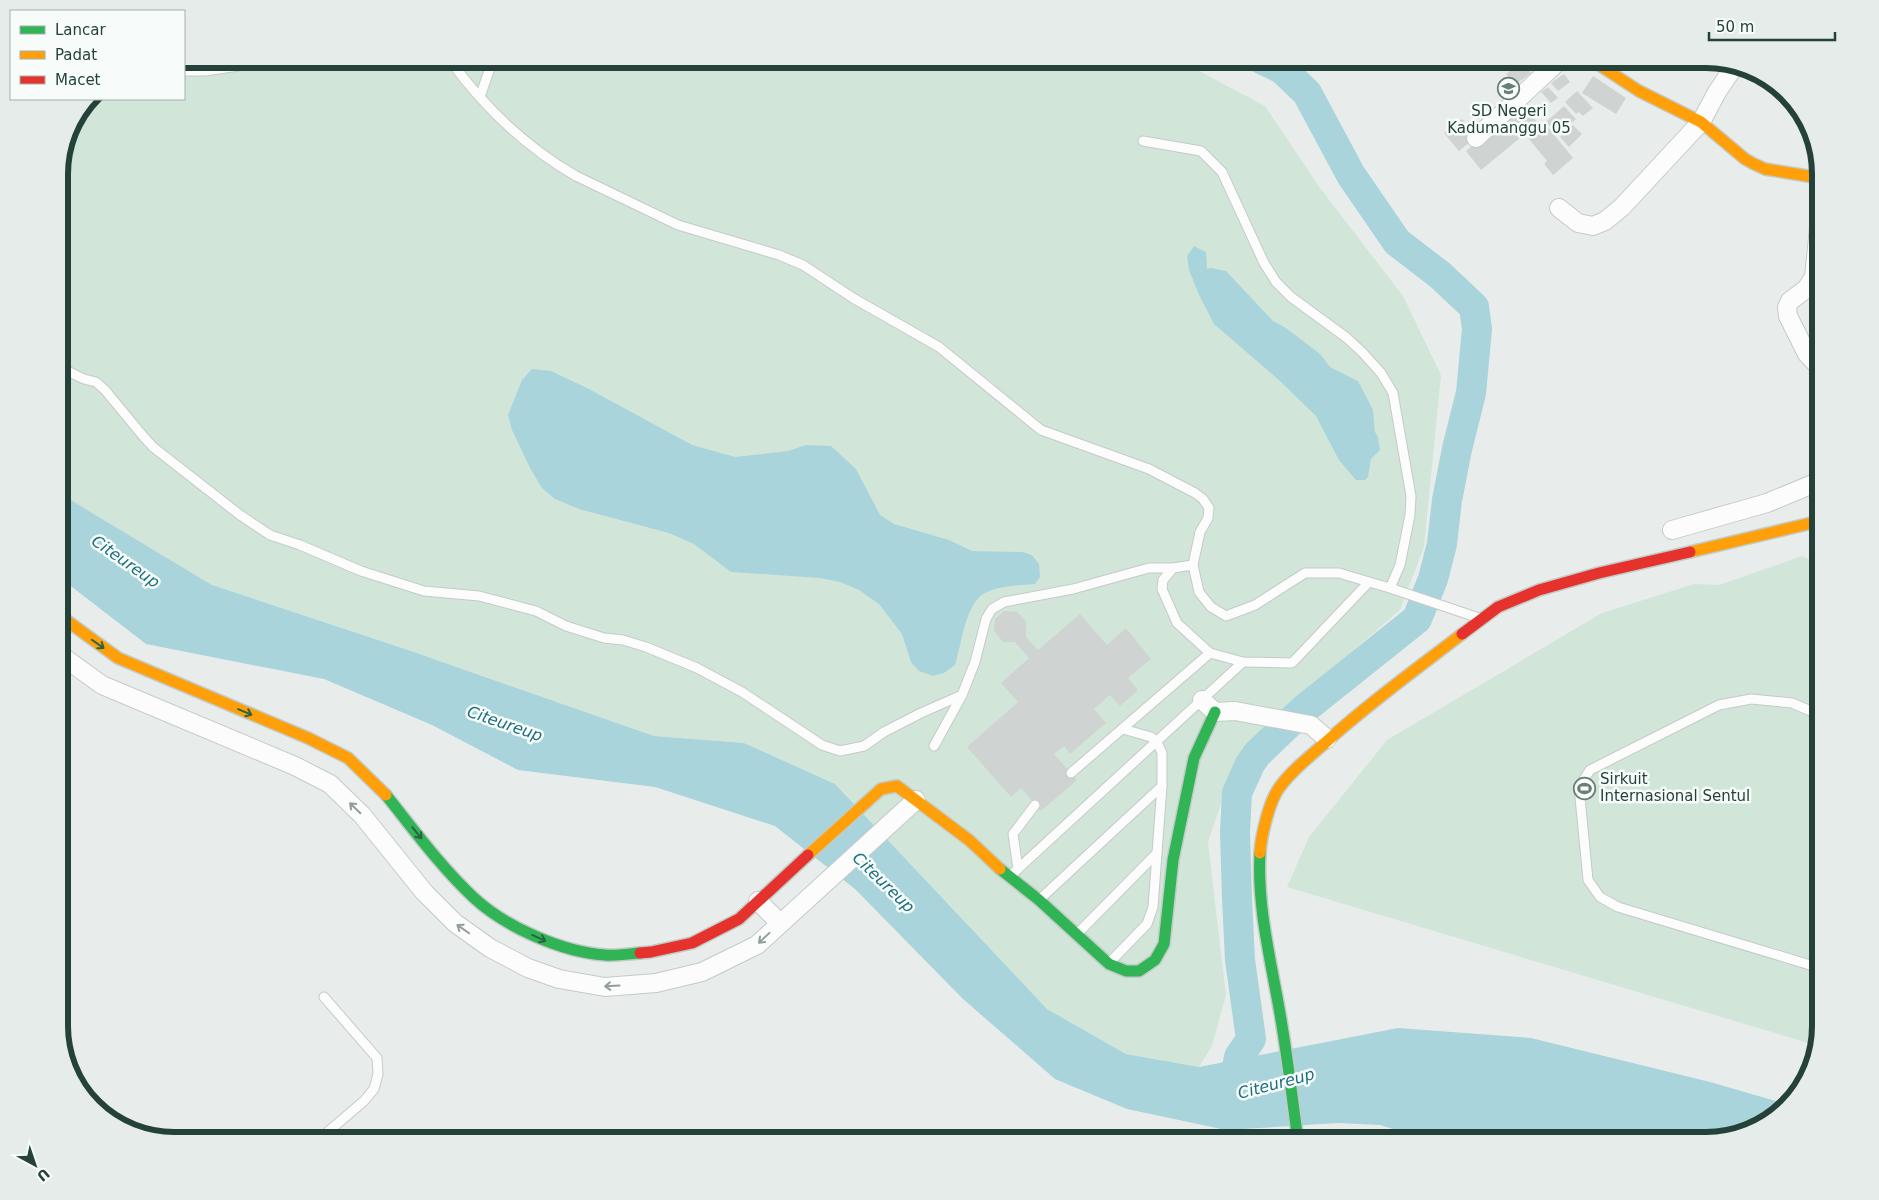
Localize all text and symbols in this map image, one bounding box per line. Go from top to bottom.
legend [10,10,185,100]
scale bar [1709,10,1835,42]
text: 50 m [1716,18,1754,36]
text: Lancar [55,21,106,39]
text: Padat [55,46,97,64]
text: Macet [55,71,101,89]
school or university icon: SD Negeri Kadumanggu 05 [1497,76,1521,100]
place label: SD Negeri Kadumanggu 05 [1447,102,1571,137]
water label: Citeureup [88,531,163,592]
one-way arrow [91,639,105,649]
water label: Citeureup [465,702,545,745]
one-way arrow [238,708,253,717]
place label: Sirkuit Internasional Sentul [1600,770,1750,805]
sports icon: Sirkuit Internasional Sentul [1572,776,1596,800]
one-way arrow [349,802,361,814]
one-way arrow [412,826,423,839]
water label: Citeureup [849,848,919,916]
one-way arrow [456,924,470,934]
one-way arrow [531,933,546,943]
one-way arrow [758,933,771,944]
one-way arrow [604,981,620,990]
water label: Citeureup [1236,1064,1317,1103]
north arrow [10,1140,60,1190]
text: U [34,1165,53,1185]

